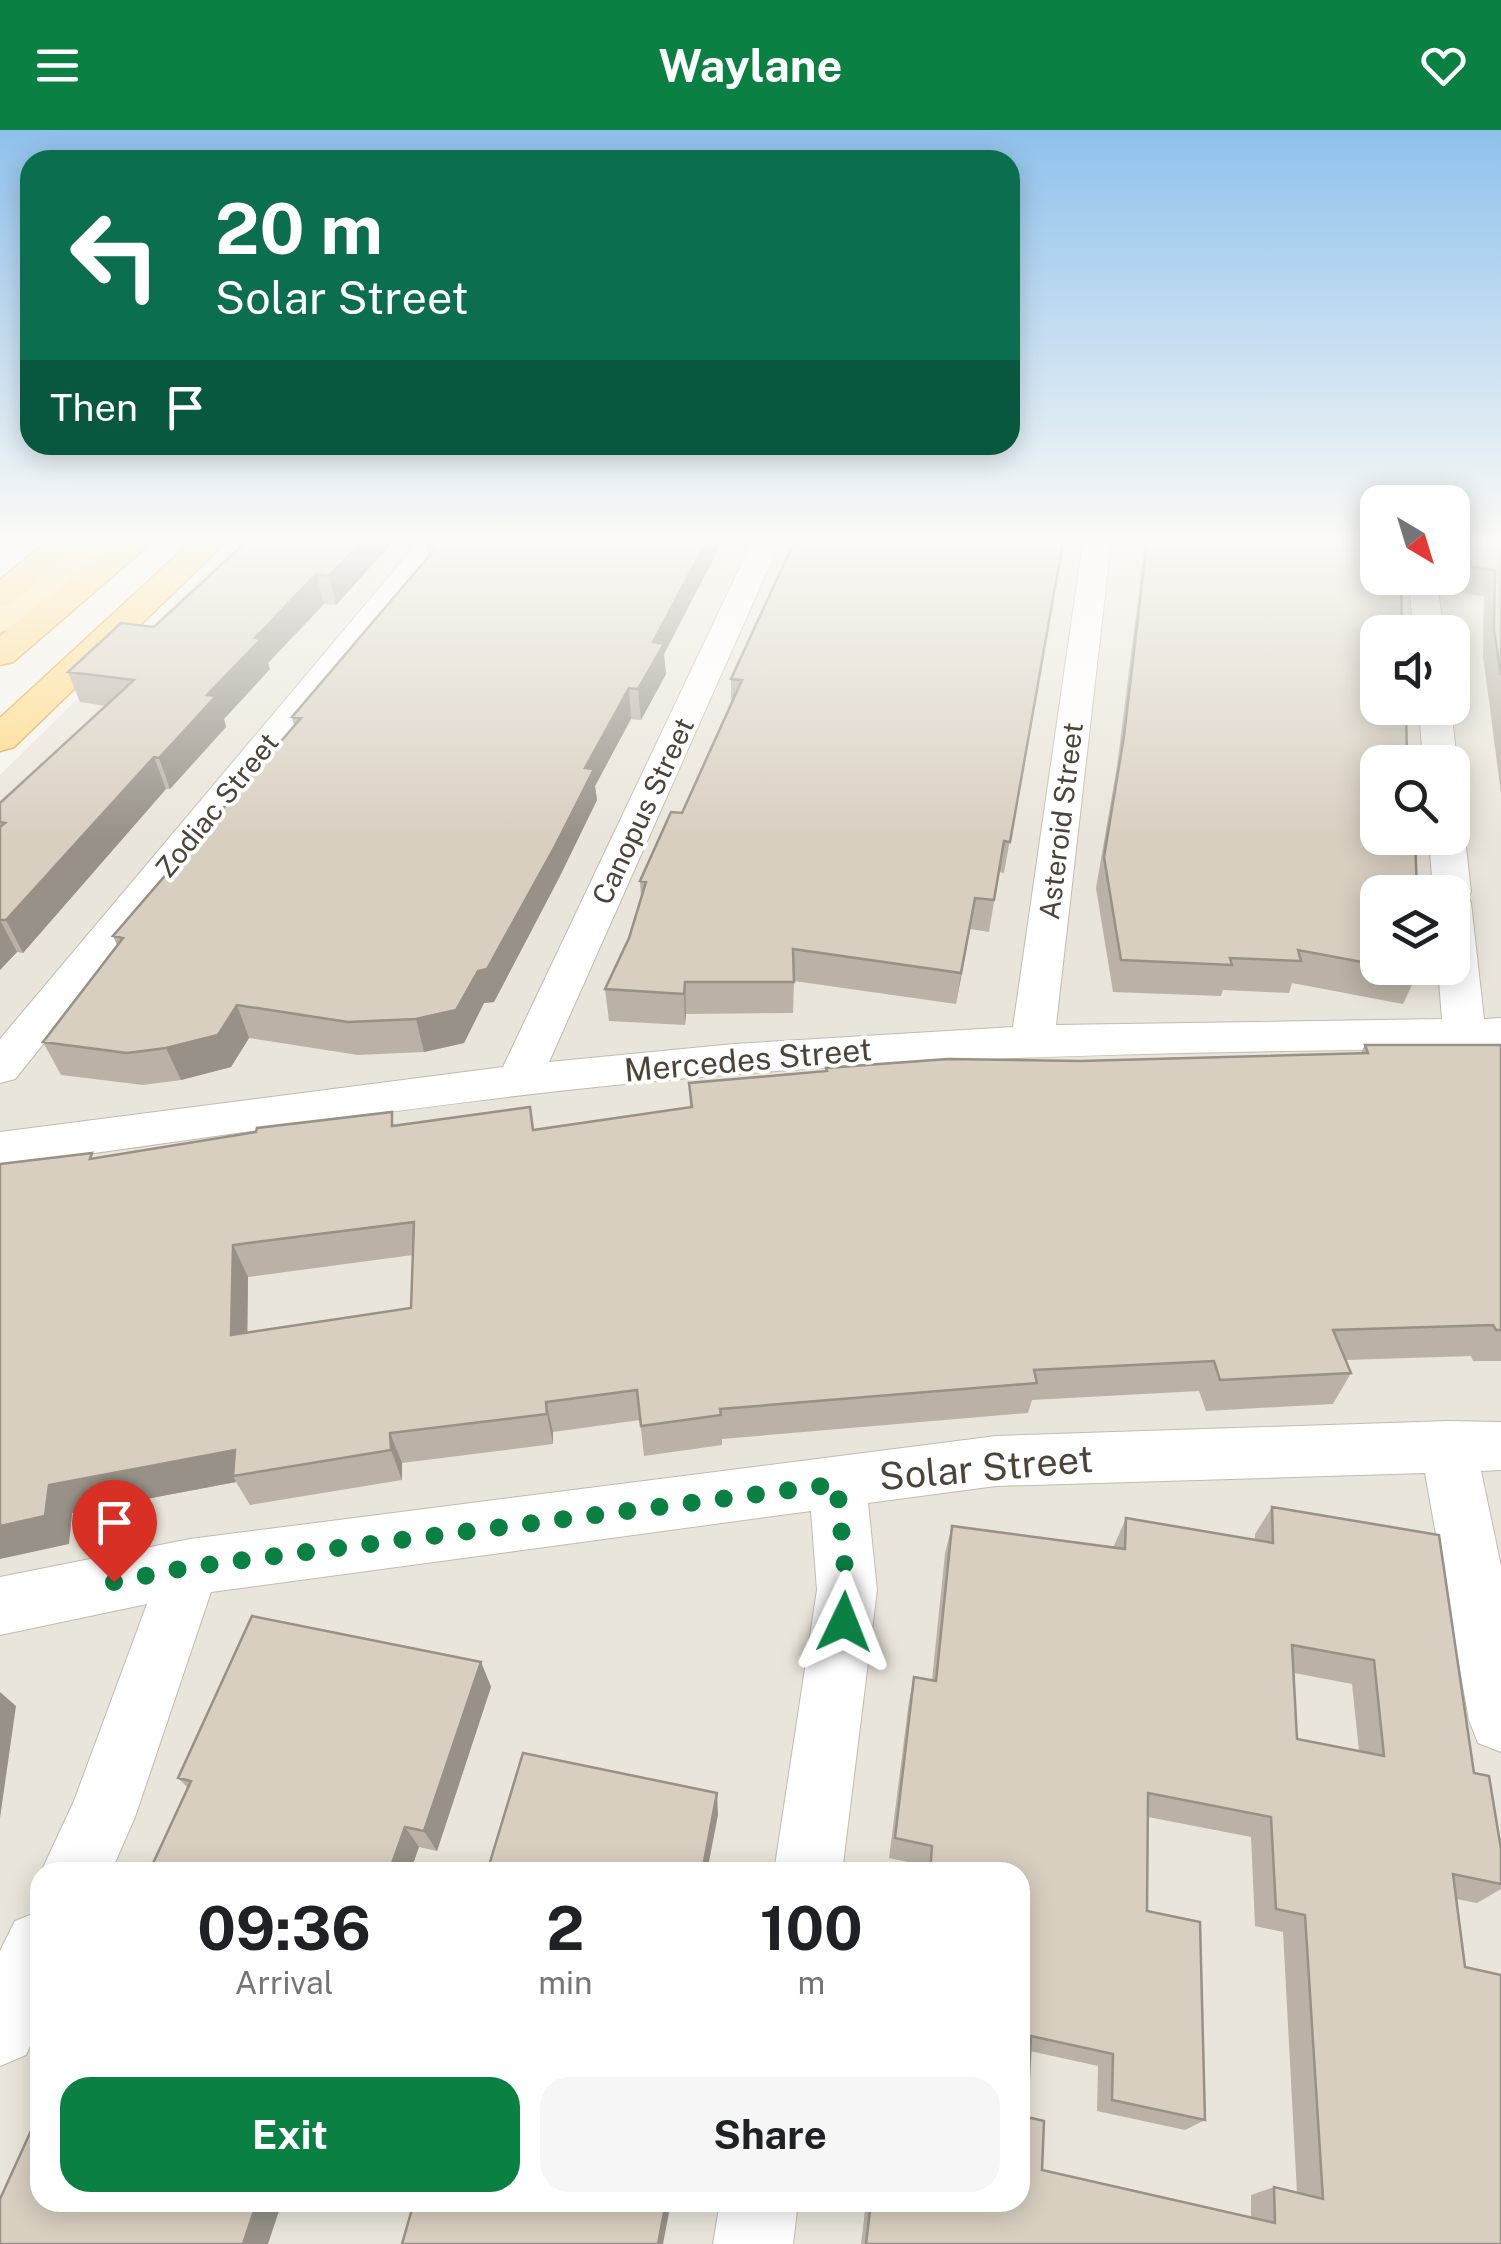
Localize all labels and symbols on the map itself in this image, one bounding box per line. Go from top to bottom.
north arrow [1360,485,1470,595]
street label: Canopus Street [585,712,700,909]
street label: Asteroid Street [1032,720,1089,921]
street label: Zodiac Street [148,726,285,884]
street label: Mercedes Street [623,1030,873,1089]
street label: Solar Street [877,1436,1095,1499]
pin [72,1480,157,1583]
position arrow [792,1570,896,1674]

